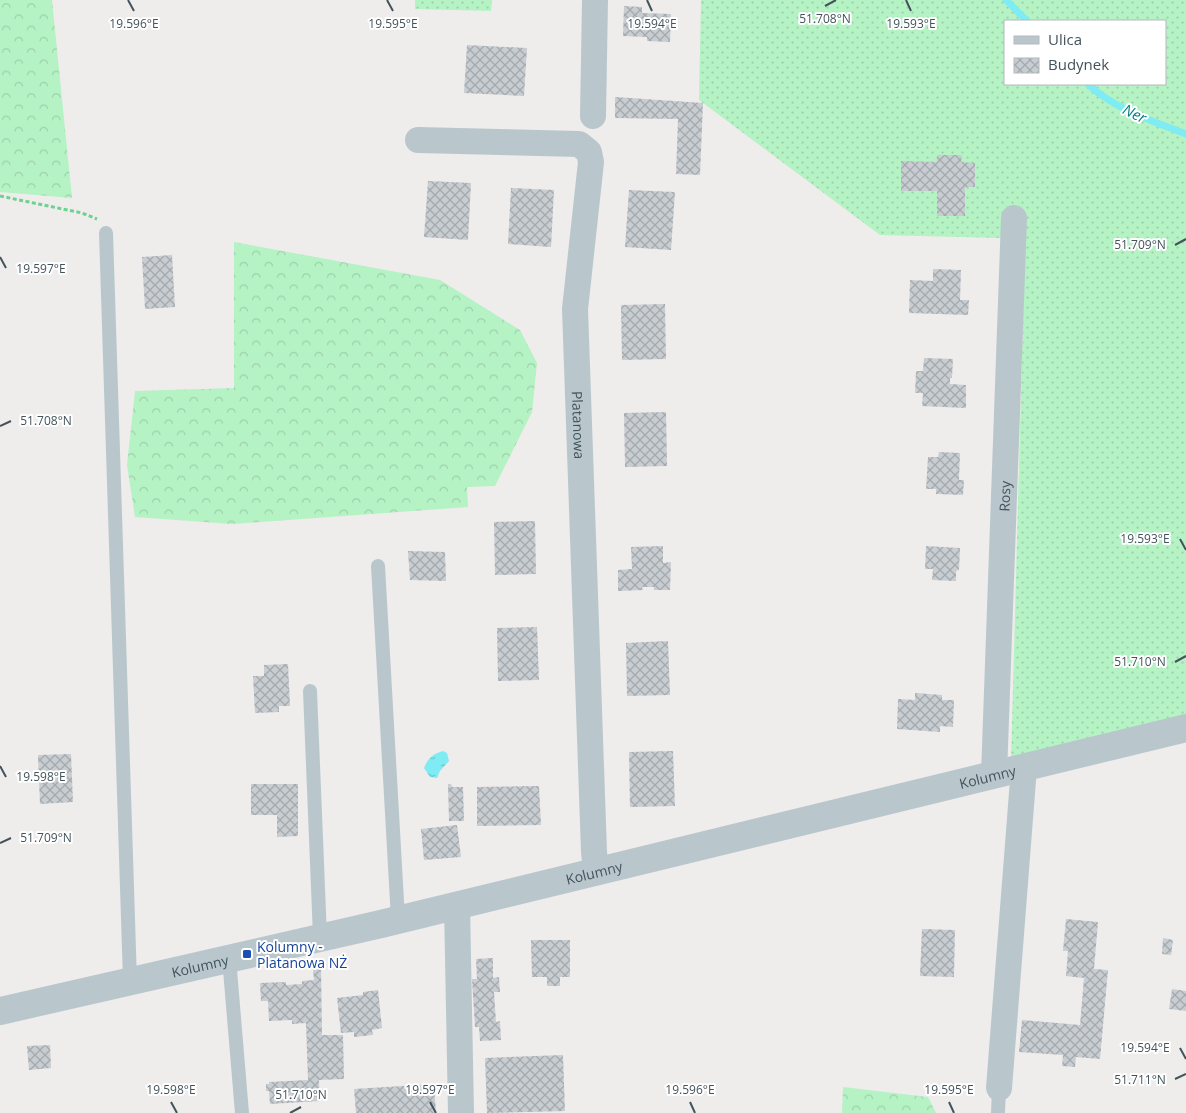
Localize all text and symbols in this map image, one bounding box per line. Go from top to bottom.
text: 51.708°N [799,10,851,27]
text: 19.596°E [109,15,159,32]
text: 19.595°E [368,15,418,32]
text: 19.594°E [627,15,677,32]
text: 19.593°E [886,15,936,32]
legend [1004,20,1166,85]
text: Ulica [1048,29,1082,49]
text: Budynek [1048,54,1109,74]
water label: Ner [1120,99,1151,128]
text: 51.709°N [1114,236,1166,253]
text: 19.597°E [16,260,66,277]
street label: Platanowa [568,391,590,459]
text: 51.708°N [20,412,72,429]
street label: Rosy [994,479,1014,512]
text: 19.593°E [1120,530,1170,547]
text: 51.710°N [1114,653,1166,670]
street label: Kolumny [957,760,1019,792]
text: 19.598°E [16,768,66,785]
text: 51.709°N [20,829,72,846]
street label: Kolumny [564,856,625,888]
place label: Kolumny - Platanowa NŻ [257,937,347,972]
marker: Kolumny - Platanowa NŻ [241,948,253,960]
street label: Kolumny [170,949,231,981]
text: 19.594°E [1120,1039,1170,1056]
text: 51.711°N [1114,1071,1166,1088]
text: 19.598°E [146,1081,196,1098]
text: 19.597°E [405,1081,455,1098]
text: 19.596°E [665,1081,715,1098]
text: 19.595°E [924,1081,974,1098]
text: 51.710°N [275,1086,327,1103]

